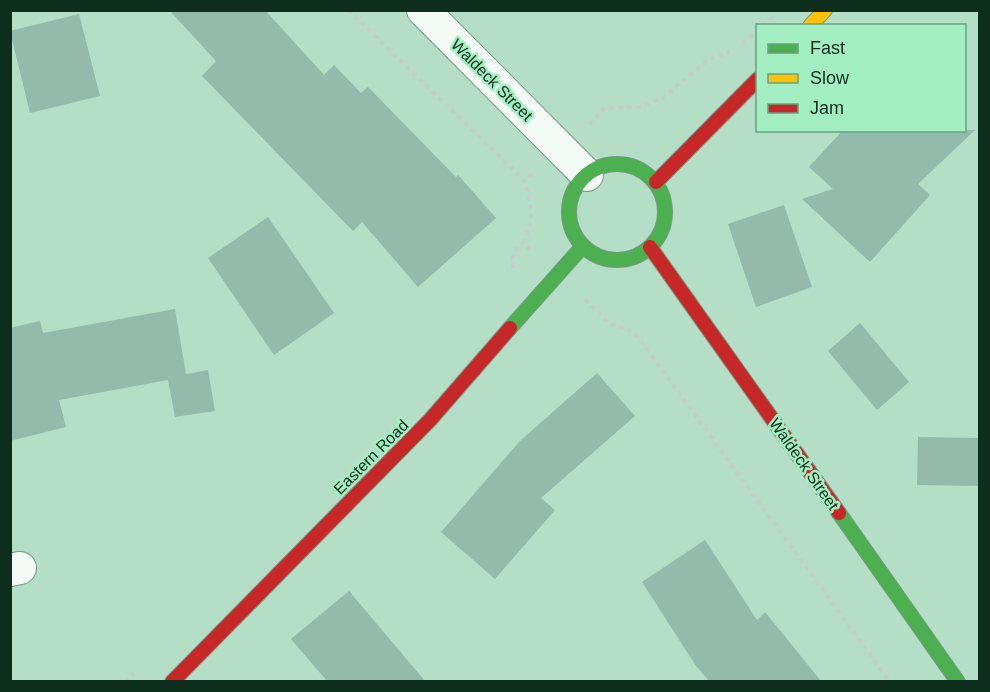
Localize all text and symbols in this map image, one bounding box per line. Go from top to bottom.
legend [756,24,966,132]
street label: Waldeck Street [448,36,537,125]
text: Fast [810,38,845,58]
text: Slow [810,68,850,88]
text: Jam [810,98,844,118]
street label: Waldeck Street [766,415,842,514]
street label: Eastern Road [330,416,412,498]

